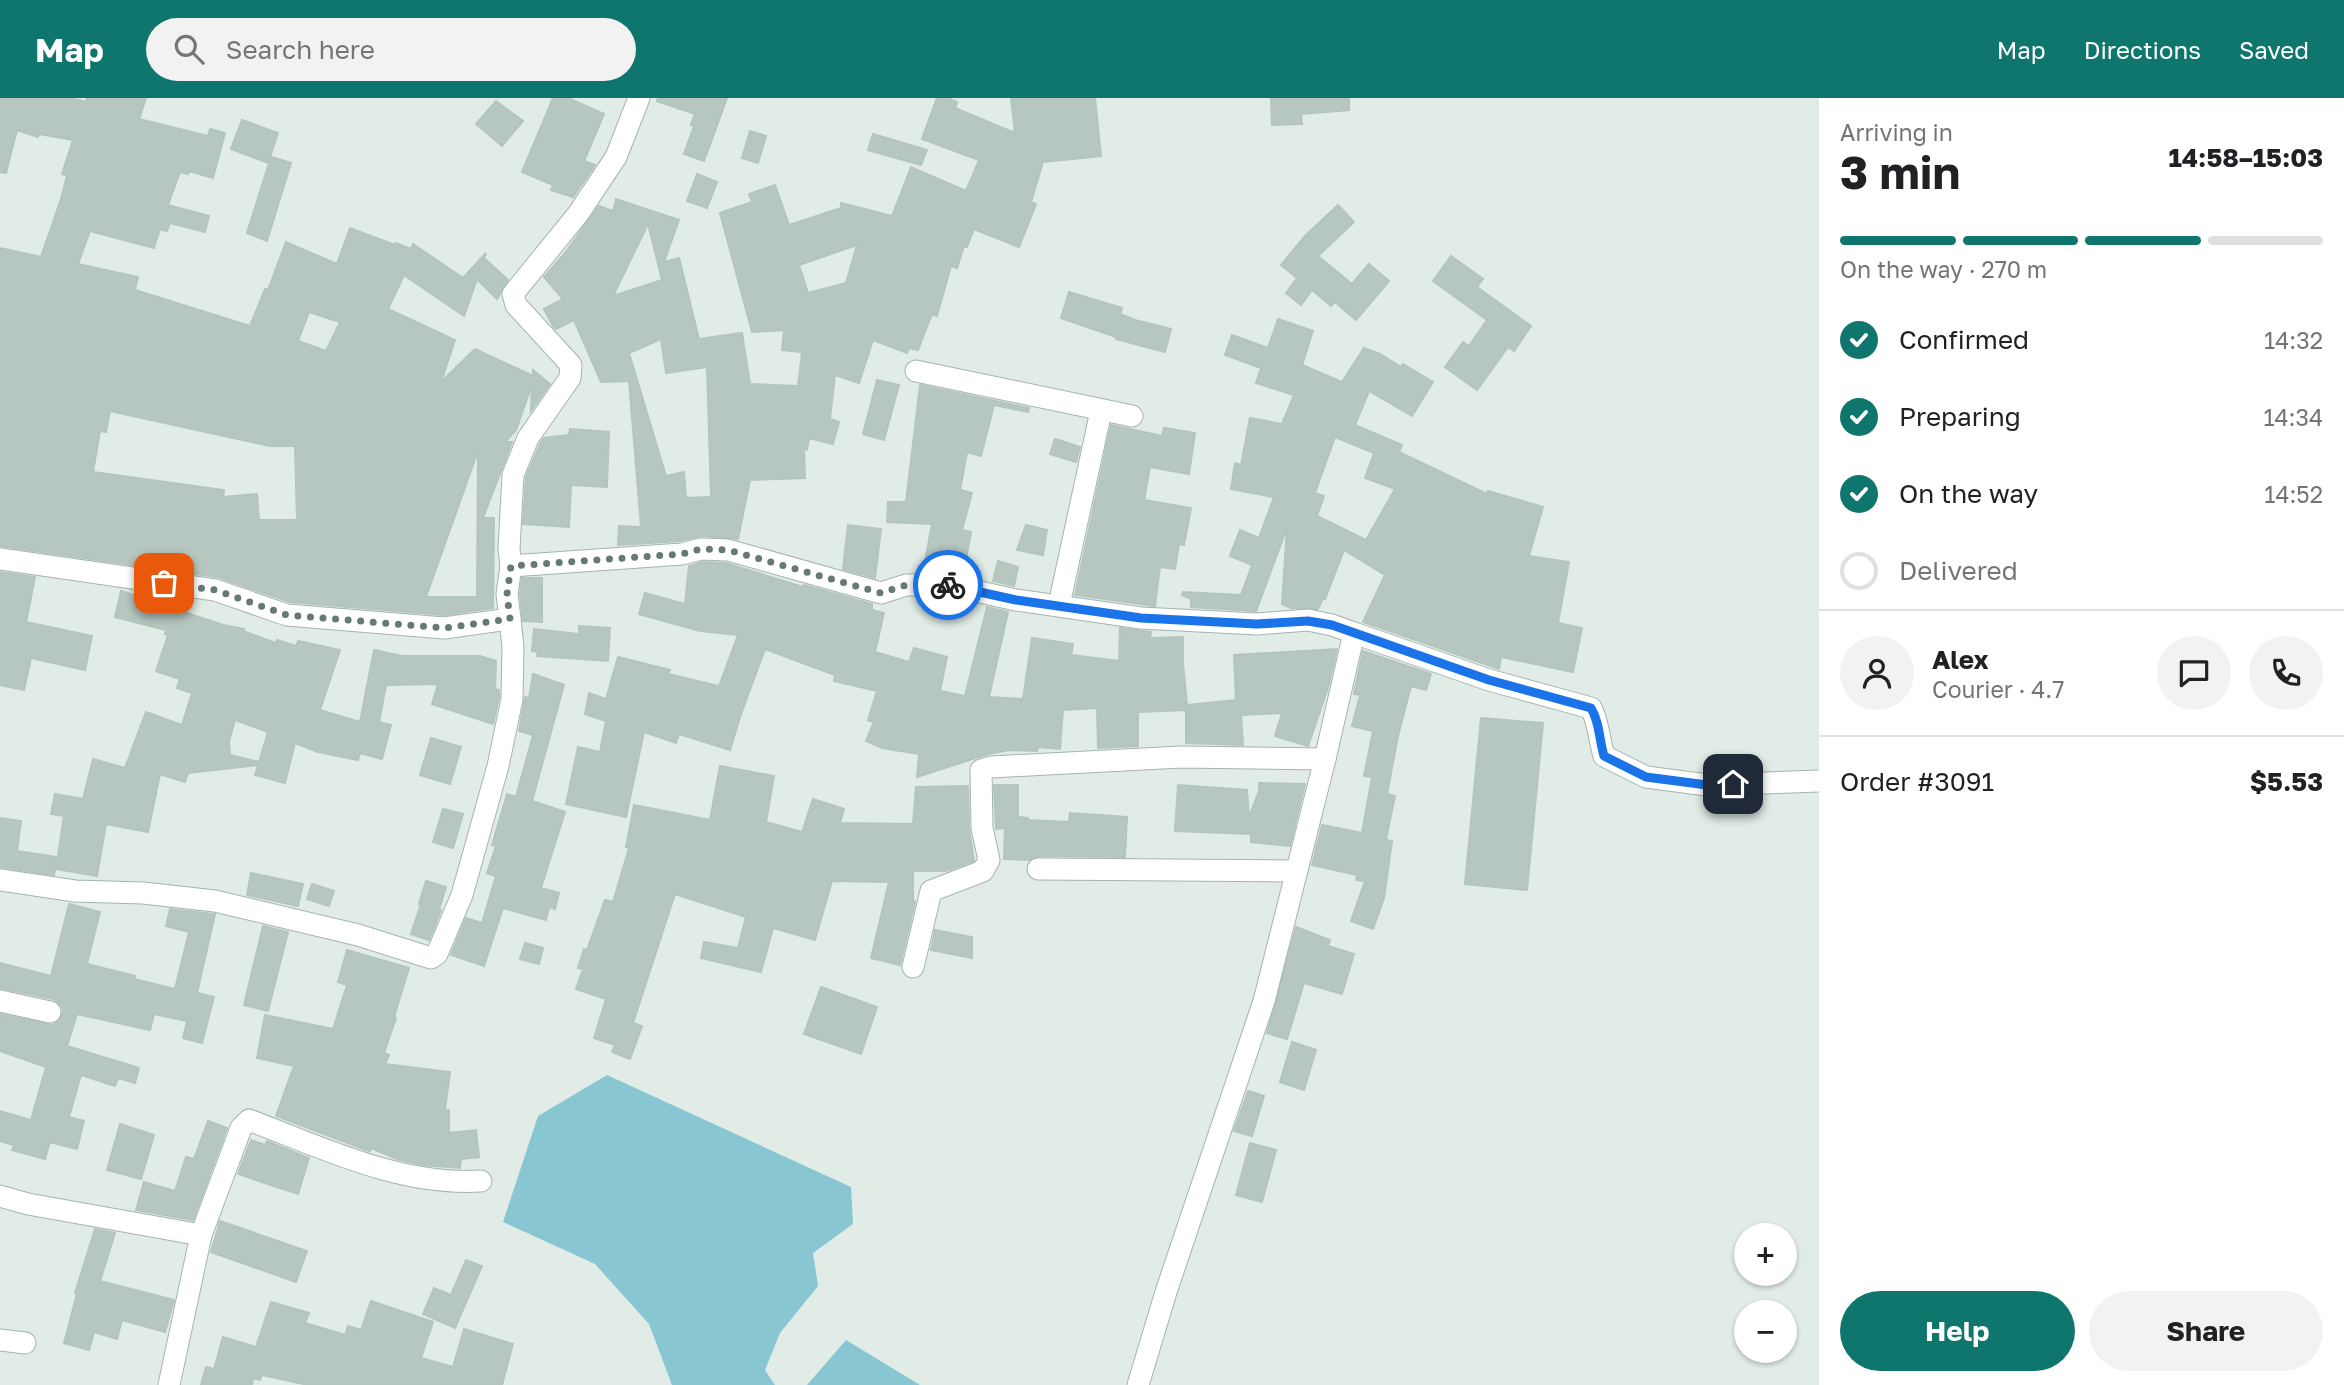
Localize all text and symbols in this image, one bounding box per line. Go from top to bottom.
search box [146,18,636,81]
text: Map [35,30,104,69]
icon: search [170,30,208,68]
text: Search here [226,34,375,65]
text: Map [1997,35,2046,64]
text: Directions [2084,35,2201,64]
text: Saved [2239,35,2309,64]
text: Arriving in [1840,118,1953,146]
text: 14:58–15:03 [2168,142,2323,173]
text: 3 min [1840,144,1960,199]
text: On the way · 270 m [1840,255,2047,283]
icon: check [1840,321,1878,359]
text: Confirmed [1899,324,2029,355]
text: 14:32 [2264,326,2323,354]
icon: check [1840,398,1878,436]
text: Preparing [1899,401,2021,432]
text: 14:34 [2263,403,2323,431]
icon: check [1840,475,1878,513]
text: On the way [1899,478,2038,509]
text: 14:52 [2264,480,2323,508]
courier [913,550,983,620]
pin [134,553,194,613]
text: Delivered [1899,555,2018,586]
icon: bag [145,564,183,602]
icon: bike [929,566,967,604]
button: person [1840,636,1914,710]
button: chat [2157,636,2231,710]
button: phone [2249,636,2323,710]
text: Alex [1932,644,1989,675]
text: Courier · 4.7 [1932,675,2064,703]
pin [1703,754,1763,814]
icon: home [1714,765,1752,803]
text: Order #3091 [1840,766,1994,797]
text: $5.53 [2250,766,2323,797]
map controls [1734,1223,1797,1363]
button: + [1734,1223,1797,1286]
button: Help [1840,1291,2075,1371]
button: Share [2089,1291,2323,1371]
button: − [1734,1300,1797,1363]

